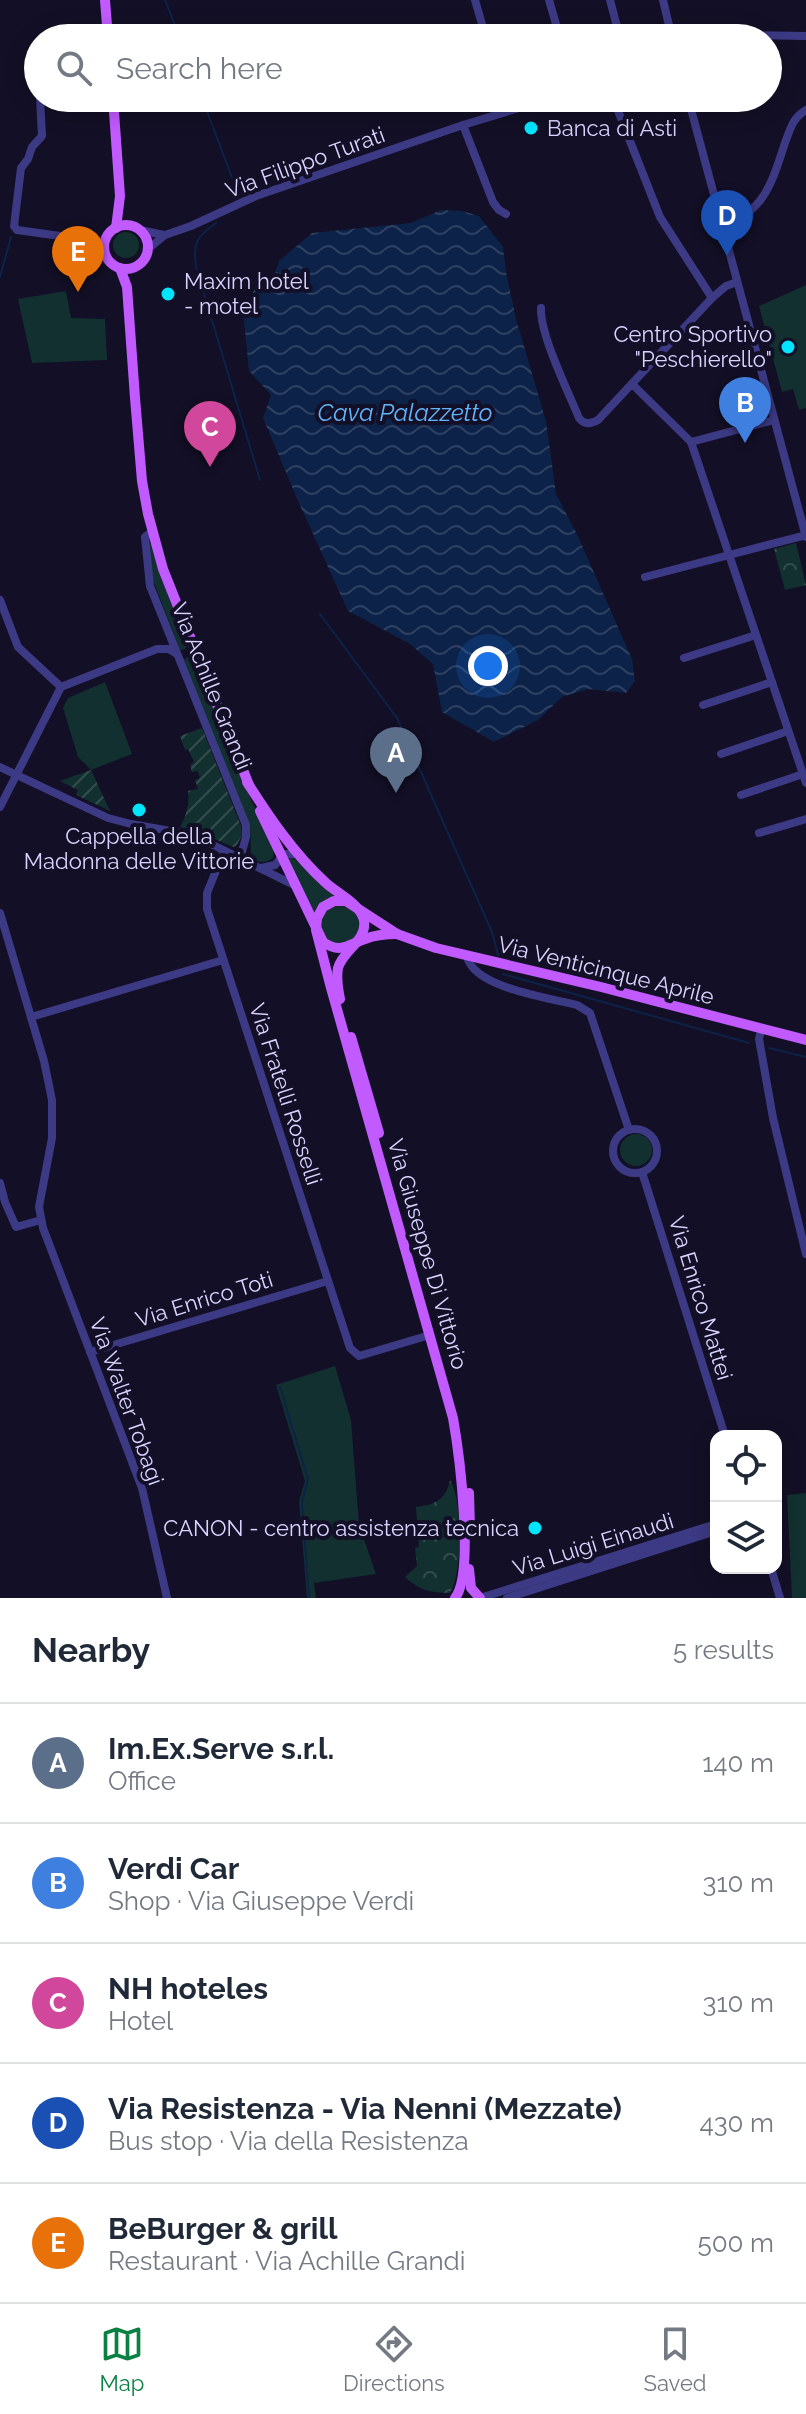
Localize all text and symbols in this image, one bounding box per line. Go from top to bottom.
search box [24,24,782,112]
icon: search [52,46,96,90]
text: Search here [116,51,283,86]
place label: Banca di Asti [547,115,677,141]
marker: Banca di Asti [522,119,540,137]
street label: Via Filippo Turati [222,121,388,203]
pin: D [701,190,753,256]
pin: E [52,226,104,292]
place label: Maxim hotel - motel [184,268,309,319]
marker: Maxim hotel - motel [159,285,177,303]
place label: Centro Sportivo "Peschierello" [614,321,772,372]
marker: Centro Sportivo "Peschierello" [779,338,797,356]
pin: B [719,377,771,443]
water label: Cava Palazzetto [317,398,493,427]
pin: C [184,401,236,467]
street label: Via Achille Grandi [167,599,257,773]
your location [468,646,508,686]
pin: A [370,727,422,793]
marker: Cappella della Madonna delle Vittorie [130,801,148,819]
place label: Cappella della Madonna delle Vittorie [24,823,254,874]
street label: Via Venticinque Aprile [495,931,717,1009]
street label: Via Fratelli Rosselli [244,1000,328,1188]
street label: Via Giuseppe Di Vittorio [383,1136,473,1372]
street label: Via Enrico Mattei [664,1213,738,1383]
street label: Via Enrico Toti [132,1266,276,1332]
street label: Via Walter Tobagi [85,1314,169,1488]
map controls [710,1430,782,1574]
button: locate [710,1430,782,1502]
button: layers [710,1502,782,1574]
street label: Via Luigi Einaudi [510,1507,676,1581]
place label: CANON - centro assistenza tecnica [163,1515,519,1541]
marker: CANON - centro assistenza tecnica [526,1519,544,1537]
text: Nearby [32,1630,150,1670]
text: 5 results [673,1635,774,1665]
text: Im.Ex.Serve s.r.l. [108,1731,334,1766]
text: A [49,1748,67,1778]
text: 140 m [702,1748,774,1778]
text: Office [108,1766,176,1796]
text: Verdi Car [108,1851,239,1886]
text: B [49,1868,67,1898]
text: 310 m [703,1868,774,1898]
text: Shop · Via Giuseppe Verdi [108,1886,414,1916]
text: NH hoteles [108,1971,268,2006]
text: C [49,1988,67,2018]
text: 310 m [703,1988,774,2018]
text: Hotel [108,2006,173,2036]
text: Via Resistenza - Via Nenni (Mezzate) [108,2091,622,2126]
text: D [49,2108,67,2138]
text: 430 m [699,2108,774,2138]
text: Bus stop · Via della Resistenza [108,2126,469,2156]
text: BeBurger & grill [108,2211,338,2246]
text: E [50,2228,66,2258]
text: 500 m [697,2228,774,2258]
text: Restaurant · Via Achille Grandi [108,2246,465,2276]
tab: Map [99,2322,144,2396]
tab: Directions [343,2322,445,2396]
tab: Saved [644,2322,707,2396]

